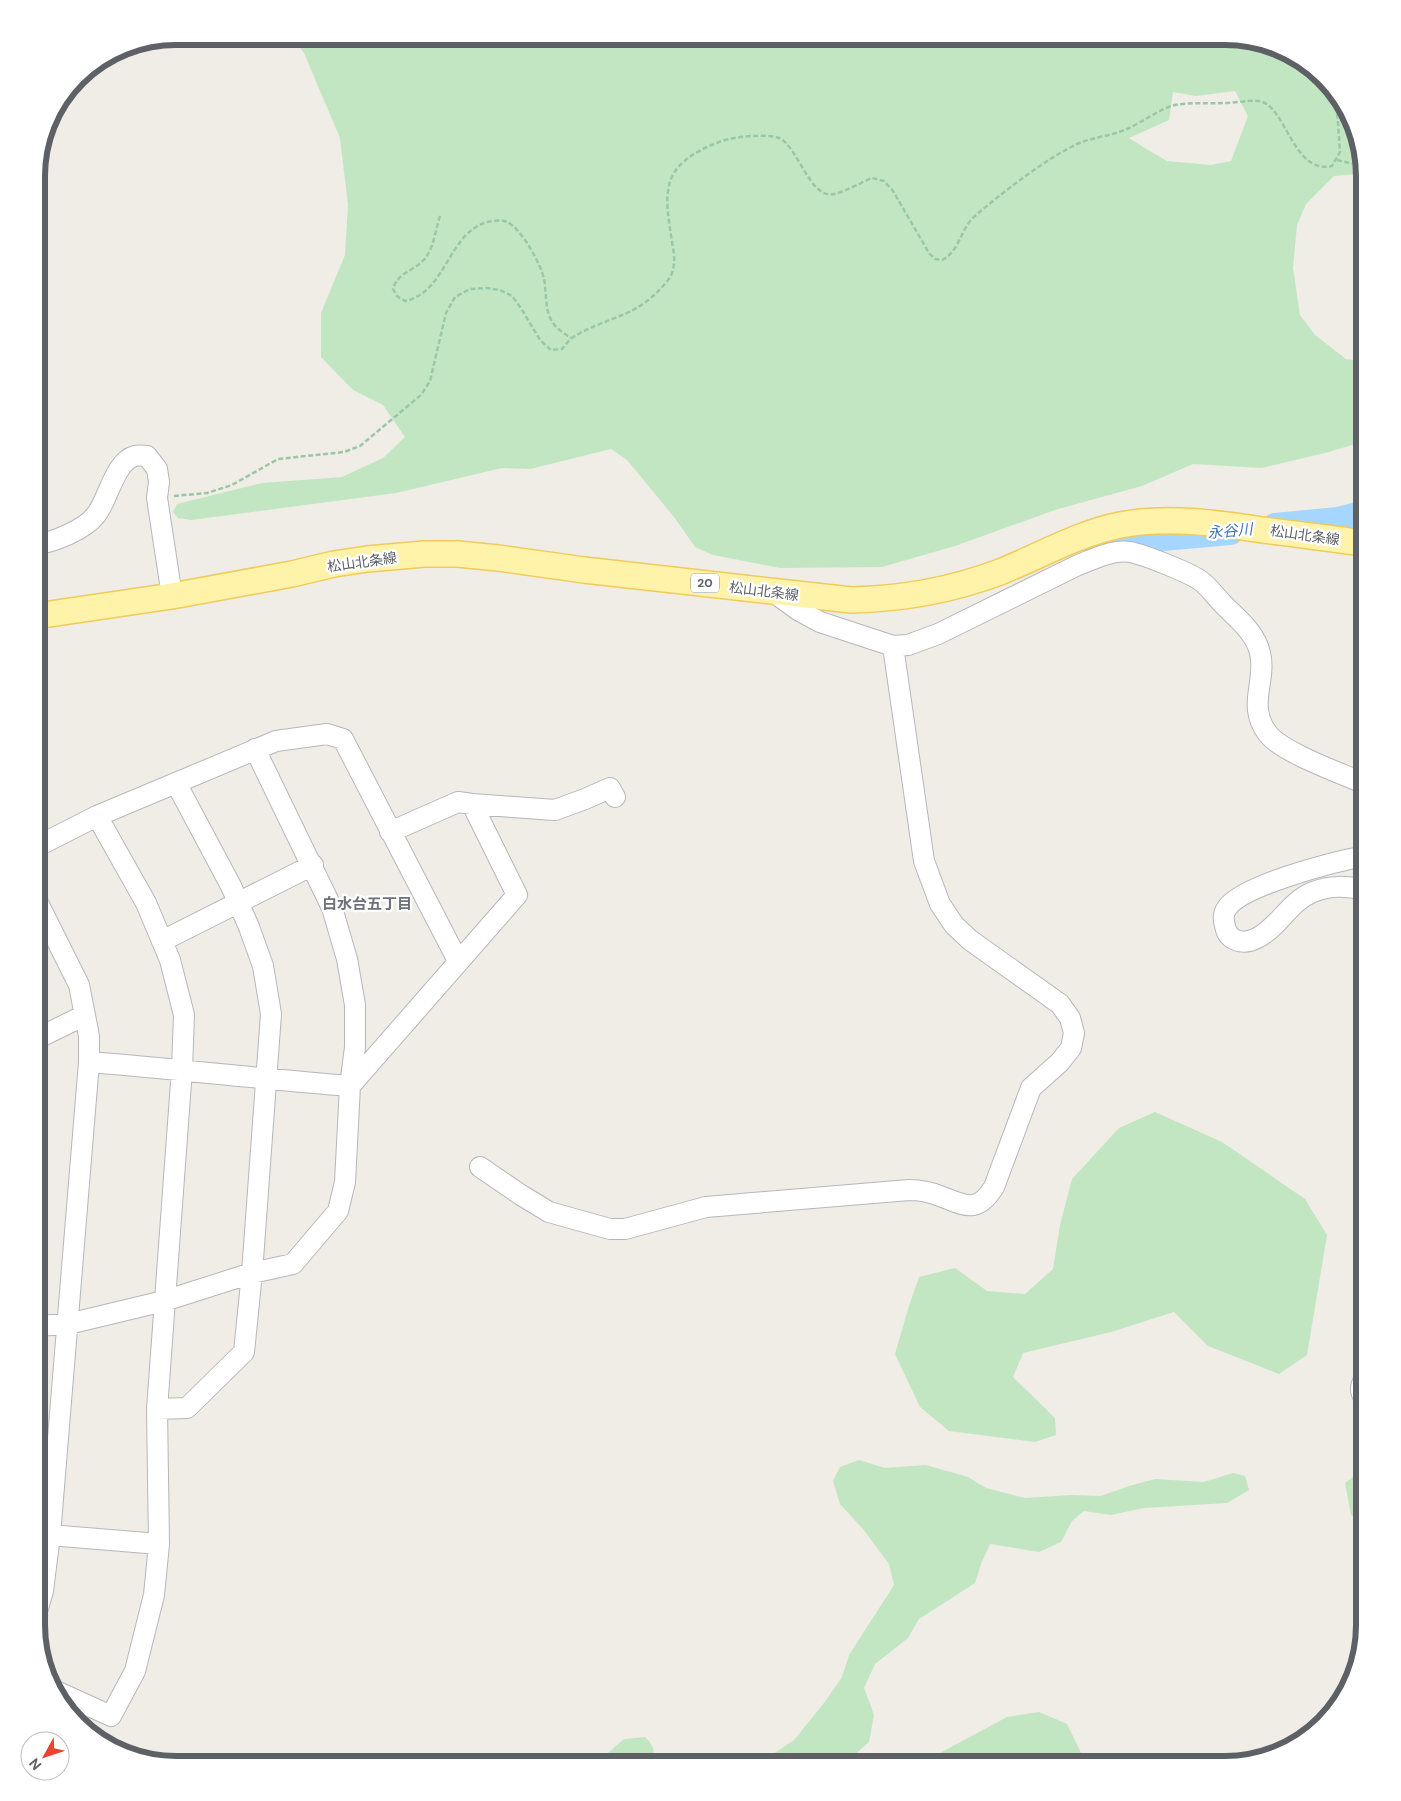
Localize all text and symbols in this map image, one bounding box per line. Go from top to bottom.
water label: 永谷川 [1207,519,1255,543]
street label: 松山北条線 [1269,521,1341,549]
street label: 松山北条線 [326,548,398,576]
road number: 20 [691,574,719,592]
street label: 松山北条線 [728,578,800,604]
district label: 白水台五丁目 [322,894,412,914]
north arrow [20,1731,70,1781]
text: N [25,1755,45,1774]

